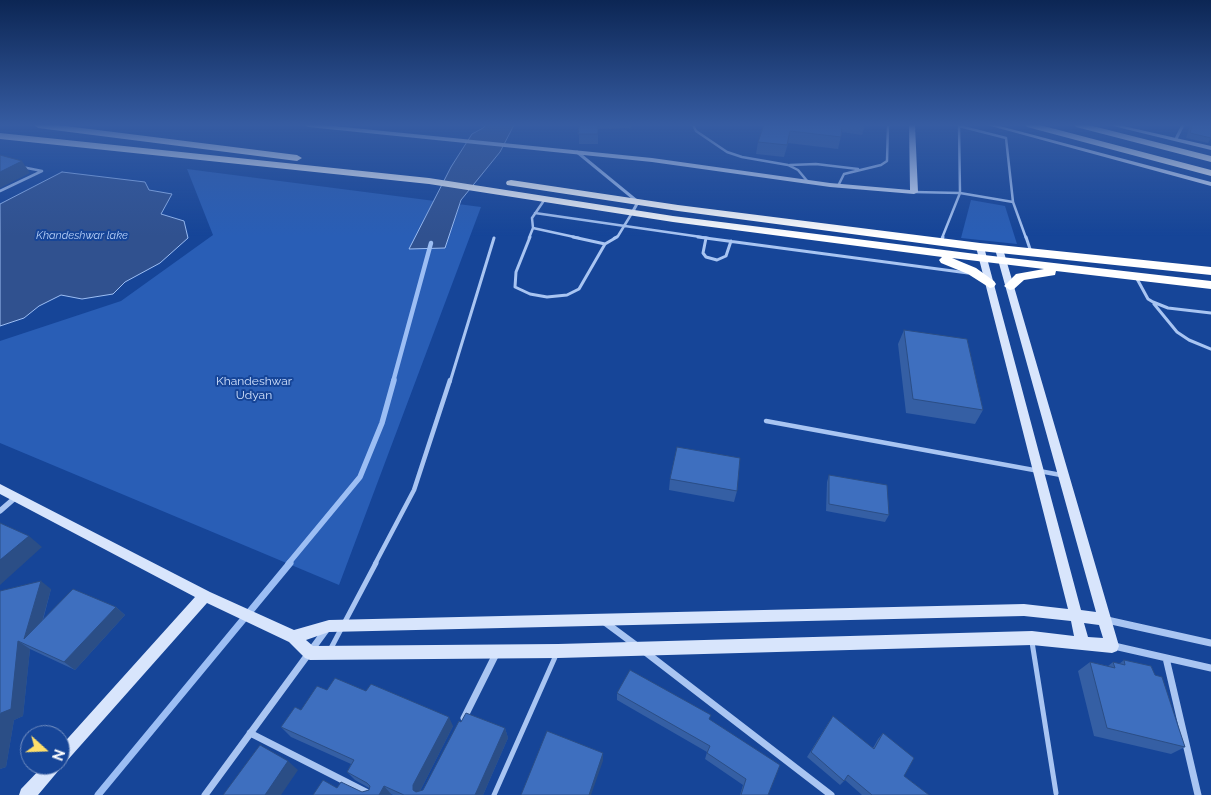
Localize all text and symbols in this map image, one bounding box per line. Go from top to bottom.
water label: Khandeshwar lake [36,229,128,243]
park label: Khandeshwar Udyan [216,374,292,402]
north arrow [20,725,70,775]
text: N [49,747,68,763]

